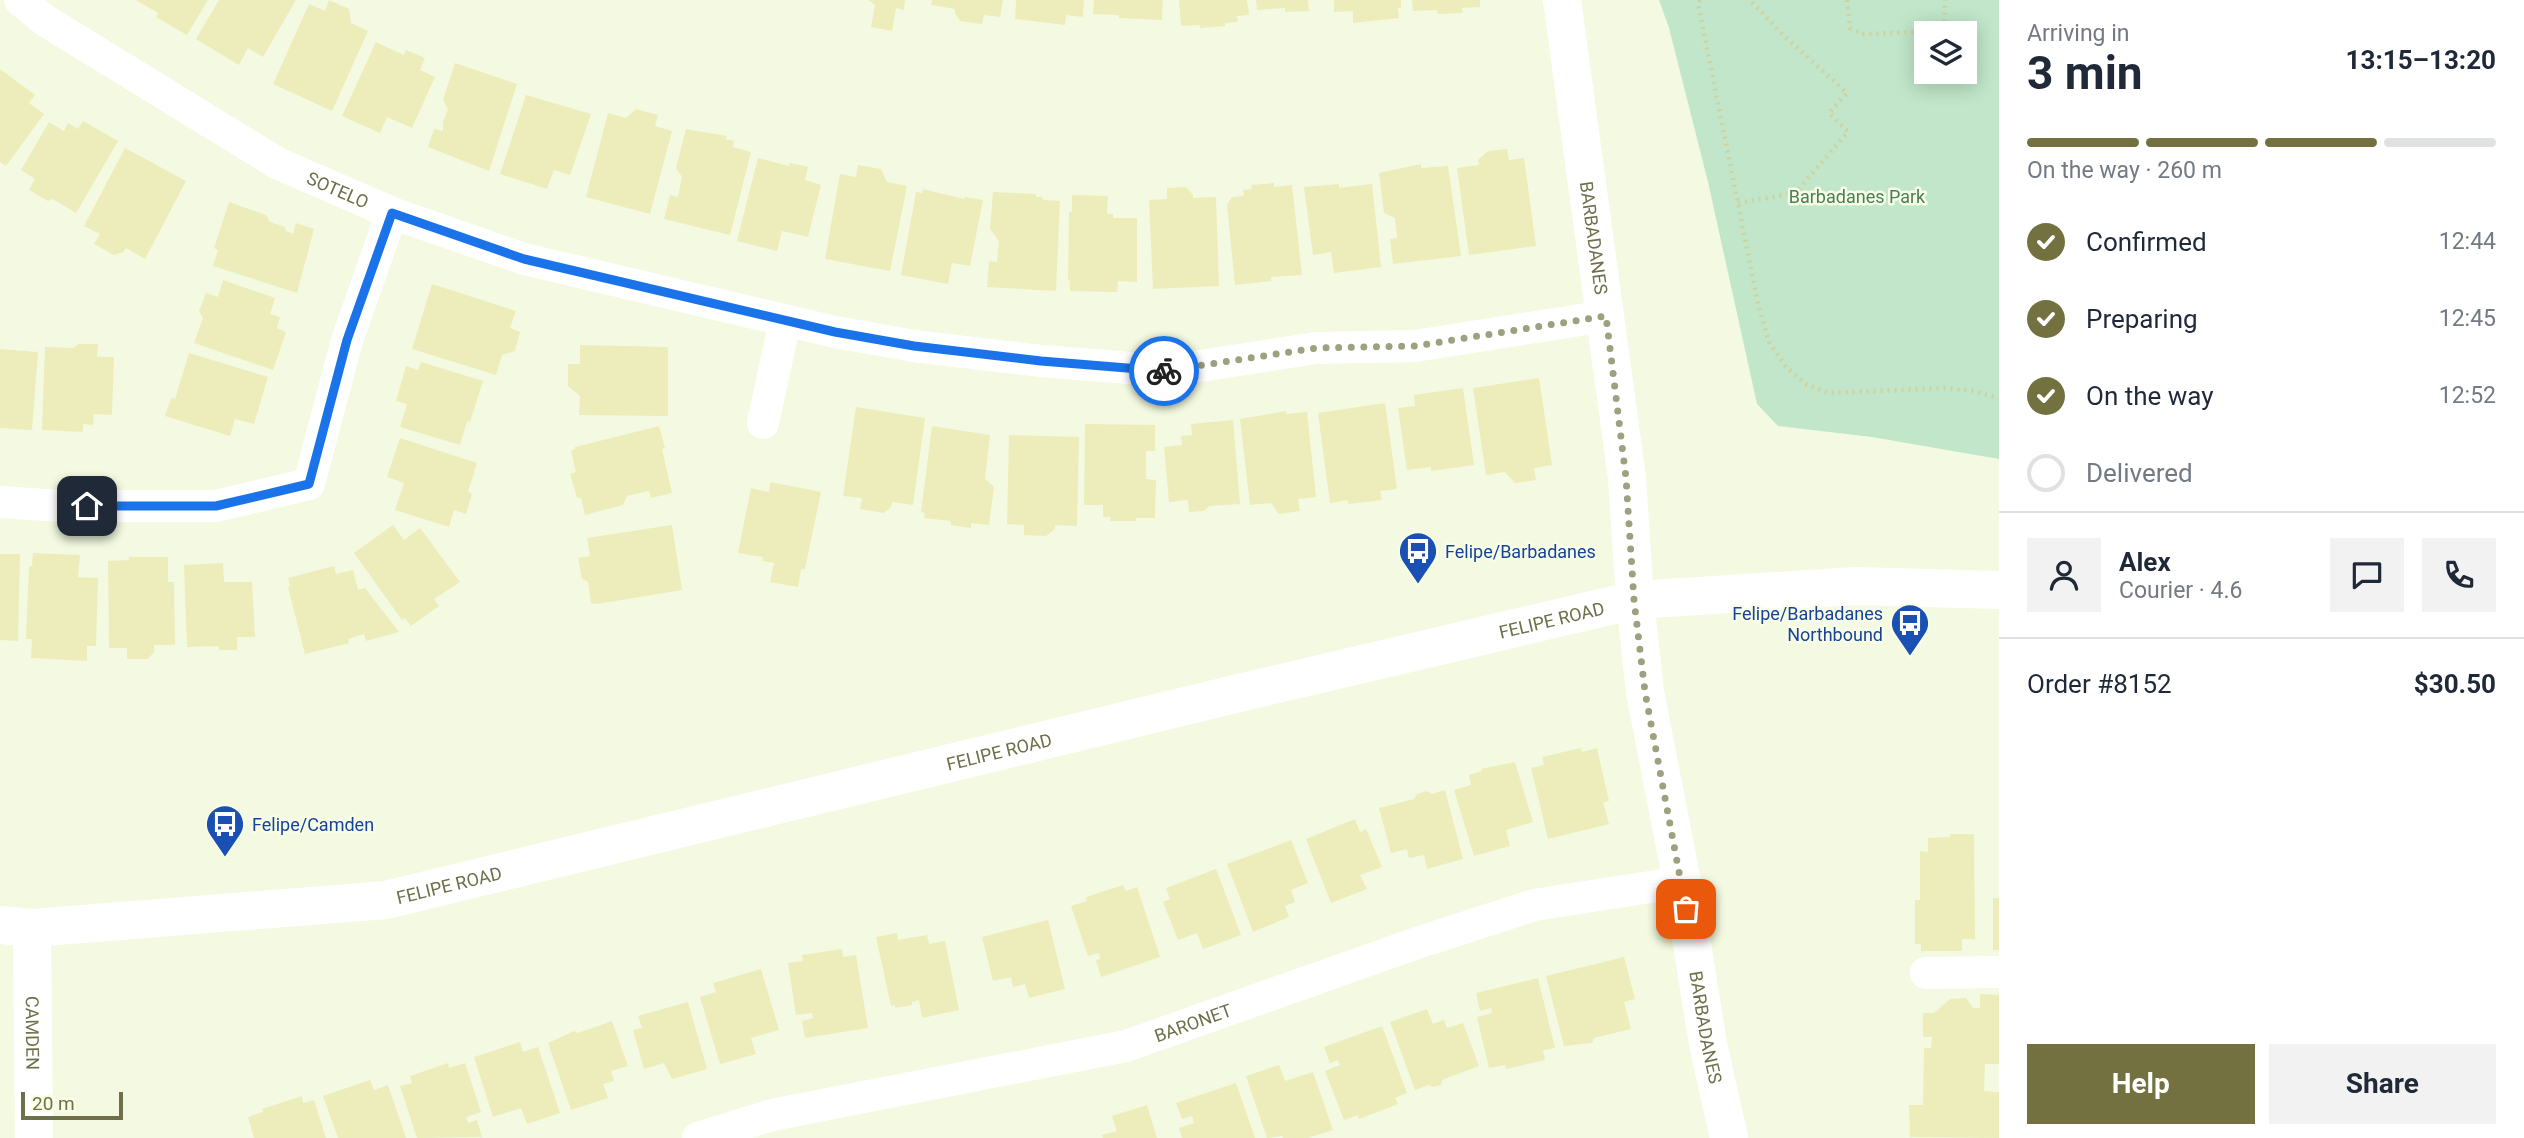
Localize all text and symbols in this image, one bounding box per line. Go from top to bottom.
text: Arriving in [2027,20,2130,47]
map controls [1914,21,1977,84]
button: layers [1914,21,1977,84]
text: 13:15–13:20 [2346,45,2496,75]
text: 3 min [2027,46,2143,100]
text: On the way · 260 m [2027,157,2222,184]
street label: SOTELO [304,167,372,212]
street label: BARBADANES [1576,180,1612,296]
park label: Barbadanes Park [1789,186,1926,207]
icon: check [2027,223,2065,261]
text: Confirmed [2086,227,2207,257]
text: 12:44 [2439,228,2496,255]
icon: check [2027,300,2065,338]
text: Preparing [2086,304,2198,334]
text: 12:45 [2439,305,2496,332]
courier [1129,336,1199,406]
icon: bike [1145,352,1183,390]
icon: check [2027,377,2065,415]
text: On the way [2086,381,2214,411]
text: 12:52 [2439,382,2496,409]
text: Delivered [2086,458,2193,488]
pin [57,476,117,536]
icon: home [68,487,106,525]
bus stop icon: Felipe/Barbadanes [1397,530,1439,585]
button: person [2027,538,2101,612]
button: chat [2330,538,2404,612]
button: phone [2422,538,2496,612]
place label: Felipe/Barbadanes [1445,541,1596,562]
text: Alex [2119,547,2171,577]
text: Courier · 4.6 [2119,577,2242,604]
street label: FELIPE ROAD [1497,597,1606,642]
bus stop icon: Felipe/Barbadanes Northbound [1889,602,1931,657]
place label: Felipe/Barbadanes Northbound [1732,603,1883,645]
text: Order #8152 [2027,669,2172,699]
text: $30.50 [2414,669,2496,699]
street label: FELIPE ROAD [944,728,1054,774]
bus stop icon: Felipe/Camden [204,803,246,858]
place label: Felipe/Camden [252,814,374,835]
street label: FELIPE ROAD [394,862,504,908]
pin [1656,879,1716,939]
icon: bag [1667,890,1705,928]
street label: BARBADANES [1686,969,1727,1086]
street label: CAMDEN [22,996,44,1070]
street label: BARONET [1151,999,1234,1046]
button: Help [2027,1044,2255,1124]
button: Share [2269,1044,2496,1124]
scale bar [21,1089,122,1121]
text: 20 m [32,1092,75,1115]

